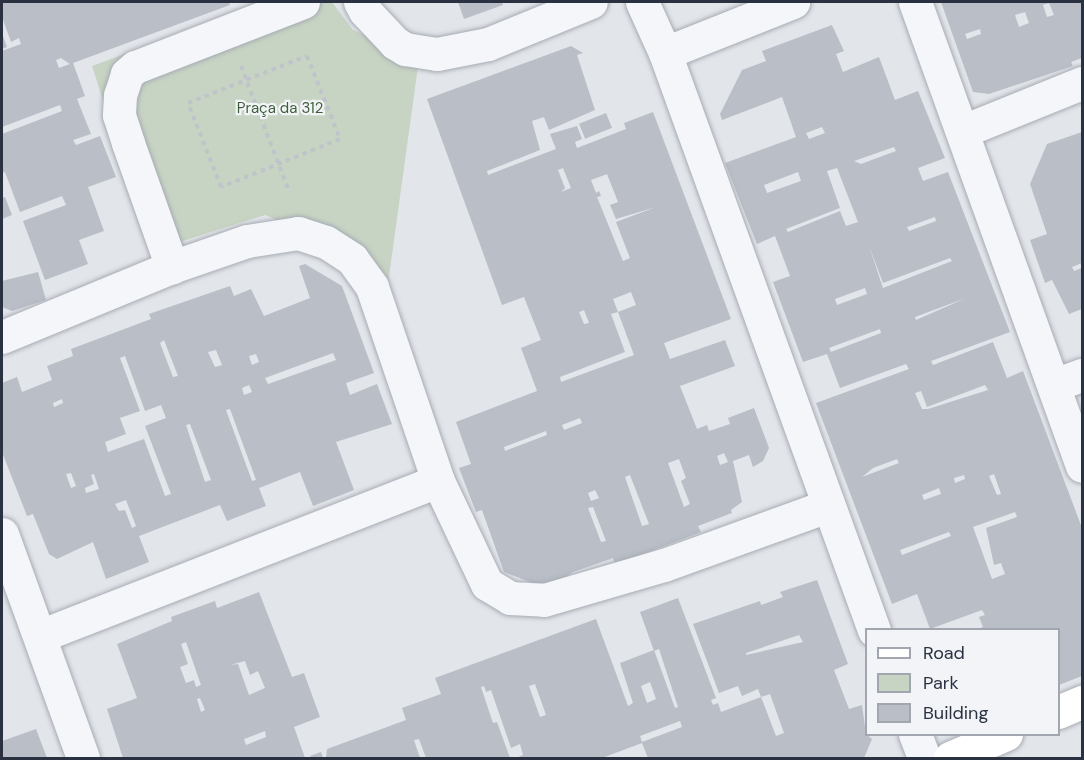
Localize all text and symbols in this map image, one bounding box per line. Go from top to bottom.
park label: Praça da 312 [237,100,323,118]
legend [865,628,1060,736]
text: Road [923,641,965,665]
text: Park [923,671,959,695]
text: Building [923,701,988,725]

